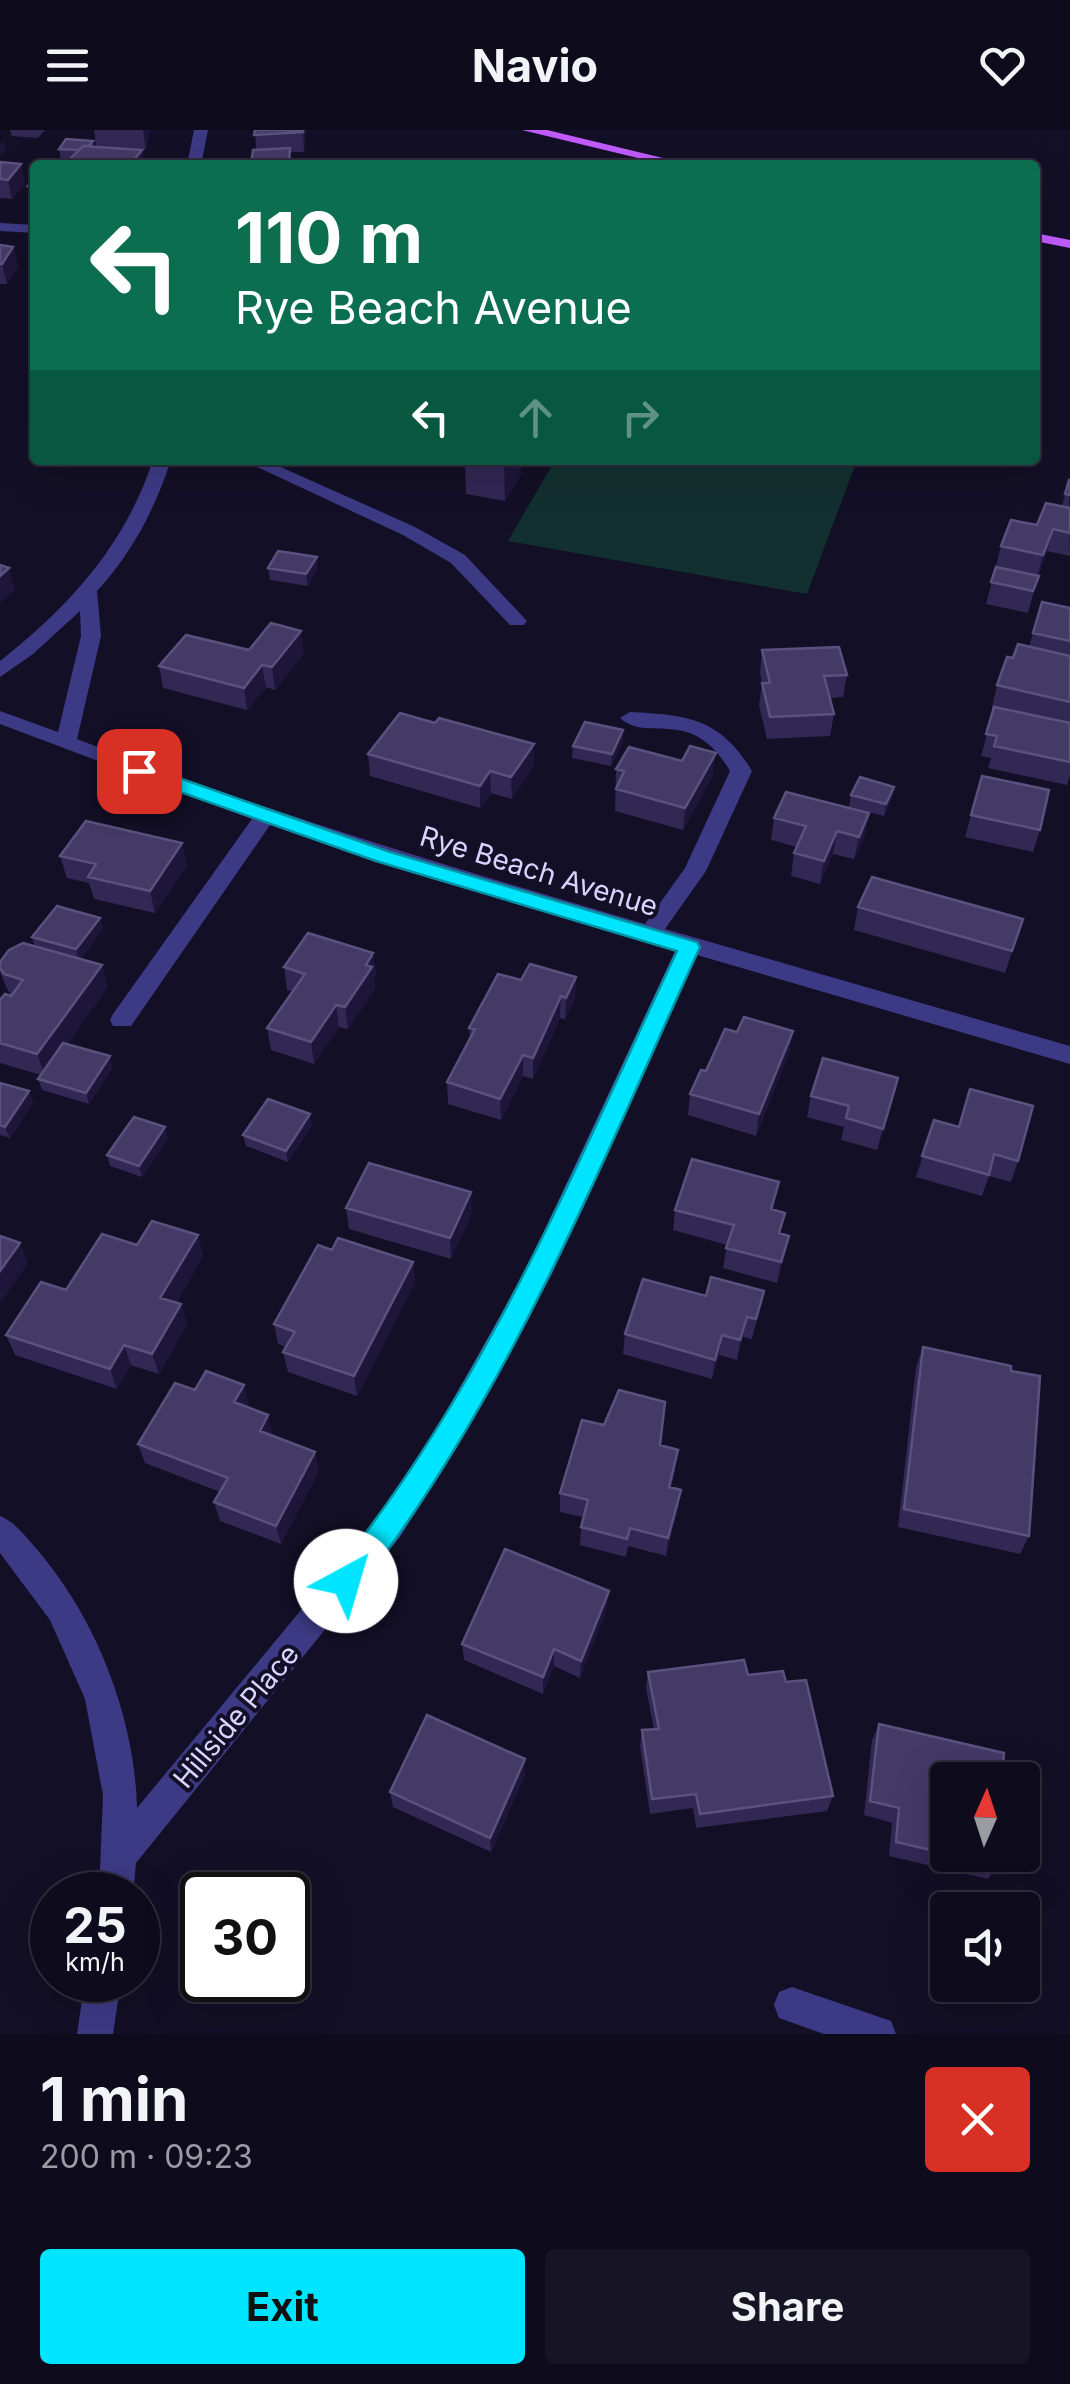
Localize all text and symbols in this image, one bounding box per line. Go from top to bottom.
icon: menu [40,38,95,93]
text: Navio [472,38,598,93]
icon: heart [975,38,1030,93]
text: 110 m [235,195,423,280]
icon: left [70,200,200,330]
text: Rye Beach Avenue [235,280,632,335]
icon: left [403,390,458,445]
icon: ahead [508,390,563,445]
icon: right [613,390,668,445]
pin [97,729,182,814]
icon: arrive [112,744,167,799]
street label: Rye Beach Avenue [416,819,662,923]
position arrow [294,1529,398,1633]
street label: Hillside Place [166,1637,306,1795]
north arrow [930,1762,1040,1872]
map controls [930,1762,1040,2002]
speed limit sign: 30 [180,1872,310,2002]
button: sound [930,1892,1040,2002]
text: 25 [63,1895,127,1955]
text: km/h [65,1947,125,1977]
text: 1 min [40,2063,188,2135]
button: close [925,2067,1030,2172]
text: 200 m · 09:23 [40,2137,253,2176]
button: Exit [40,2249,525,2364]
button: Share [545,2249,1030,2364]

